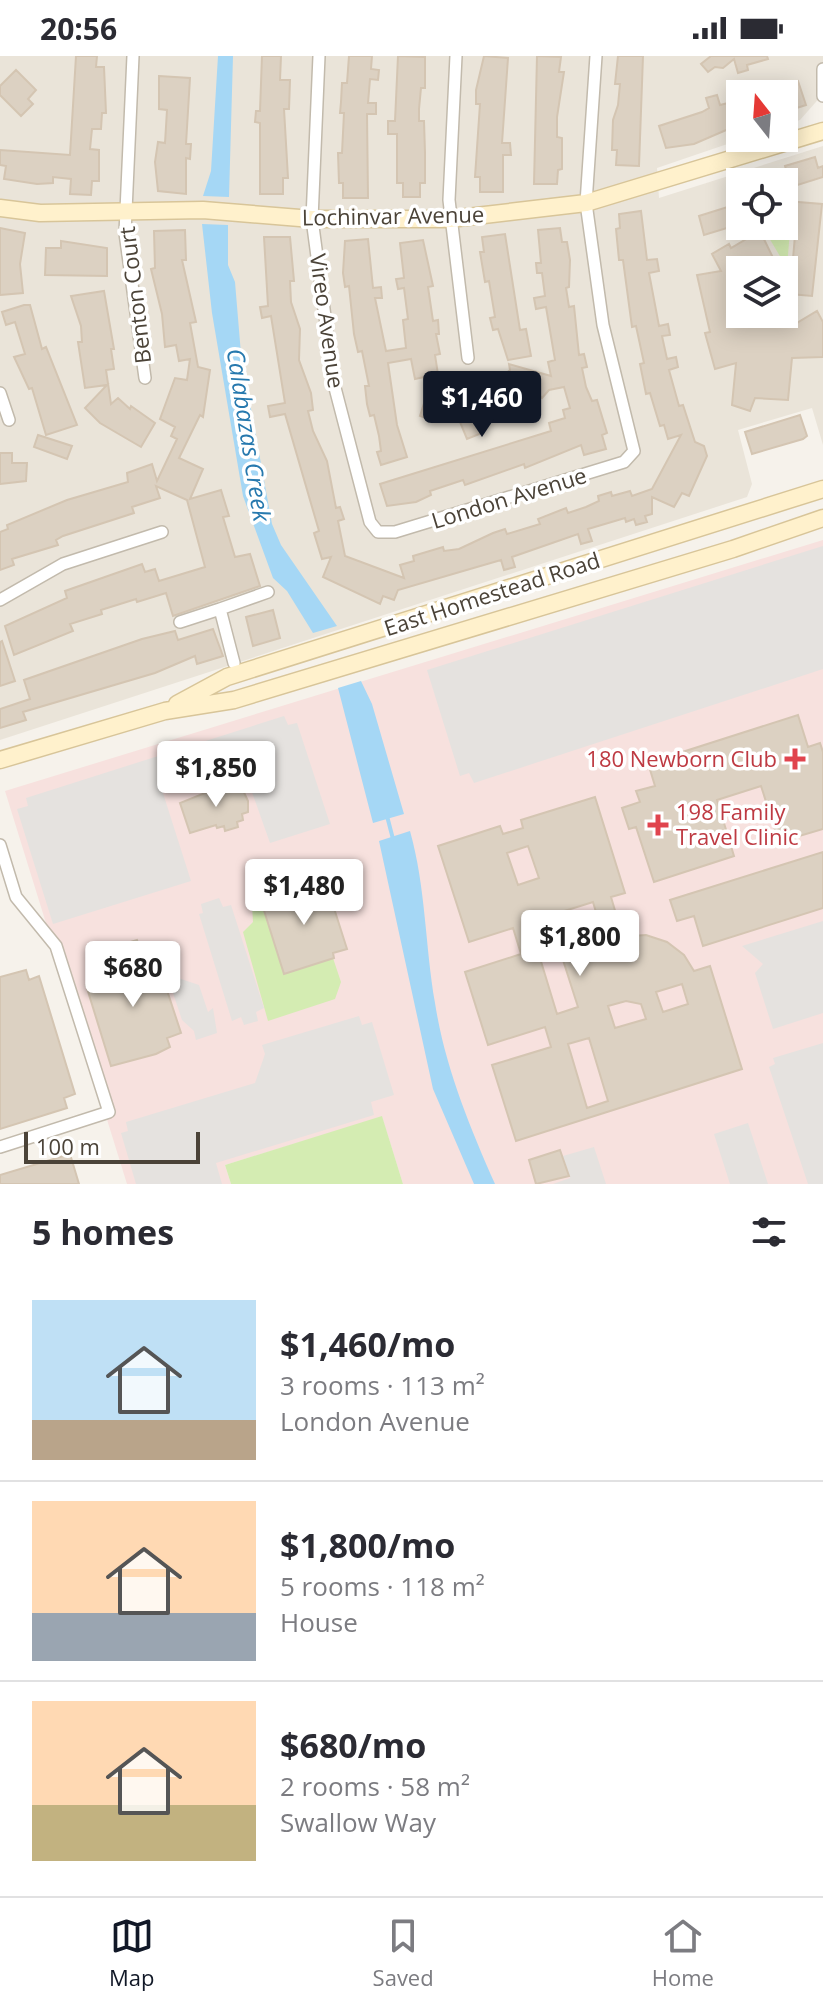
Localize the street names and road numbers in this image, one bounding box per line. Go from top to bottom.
street label: Lochinvar Avenue [302,198,484,232]
street label: Benton Court [111,225,157,365]
street label: Vireo Avenue [304,252,352,390]
street label: London Avenue [427,459,590,535]
street label: East Homestead Road [380,544,603,642]

